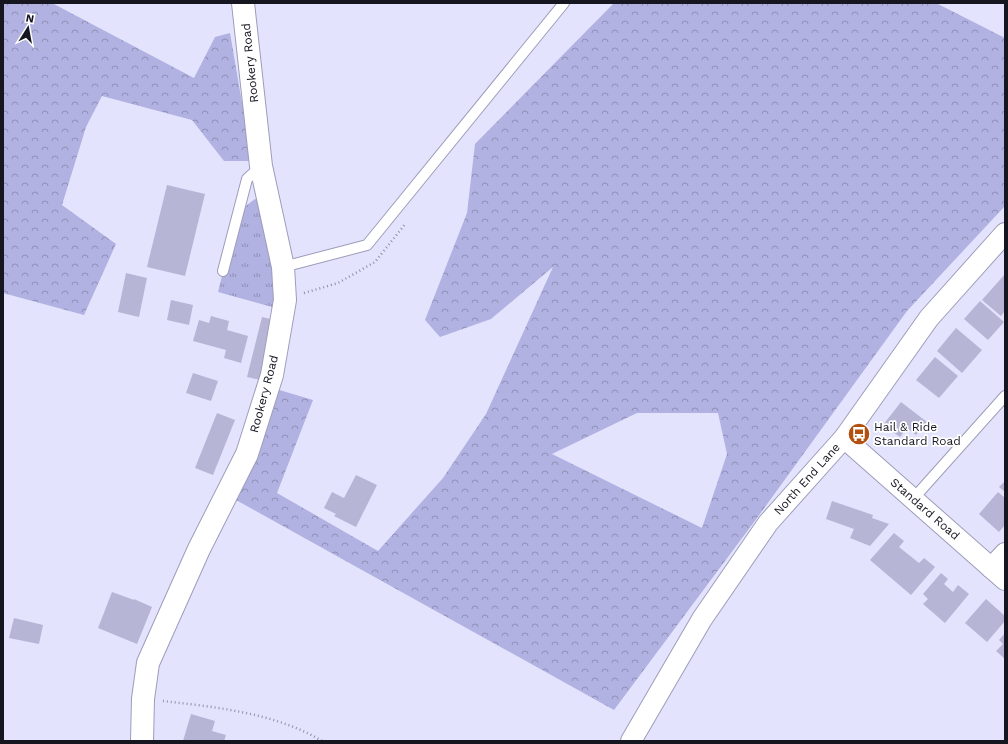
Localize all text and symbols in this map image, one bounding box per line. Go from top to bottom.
north arrow [8,8,48,48]
text: N [25,12,35,26]
street label: Rookery Road [239,23,261,103]
street label: Rookery Road [247,354,281,434]
place label: Hail & Ride Standard Road [874,420,961,448]
bus stop icon: Hail & Ride Standard Road [846,421,872,447]
street label: North End Lane [771,440,843,518]
street label: Standard Road [888,475,962,543]

